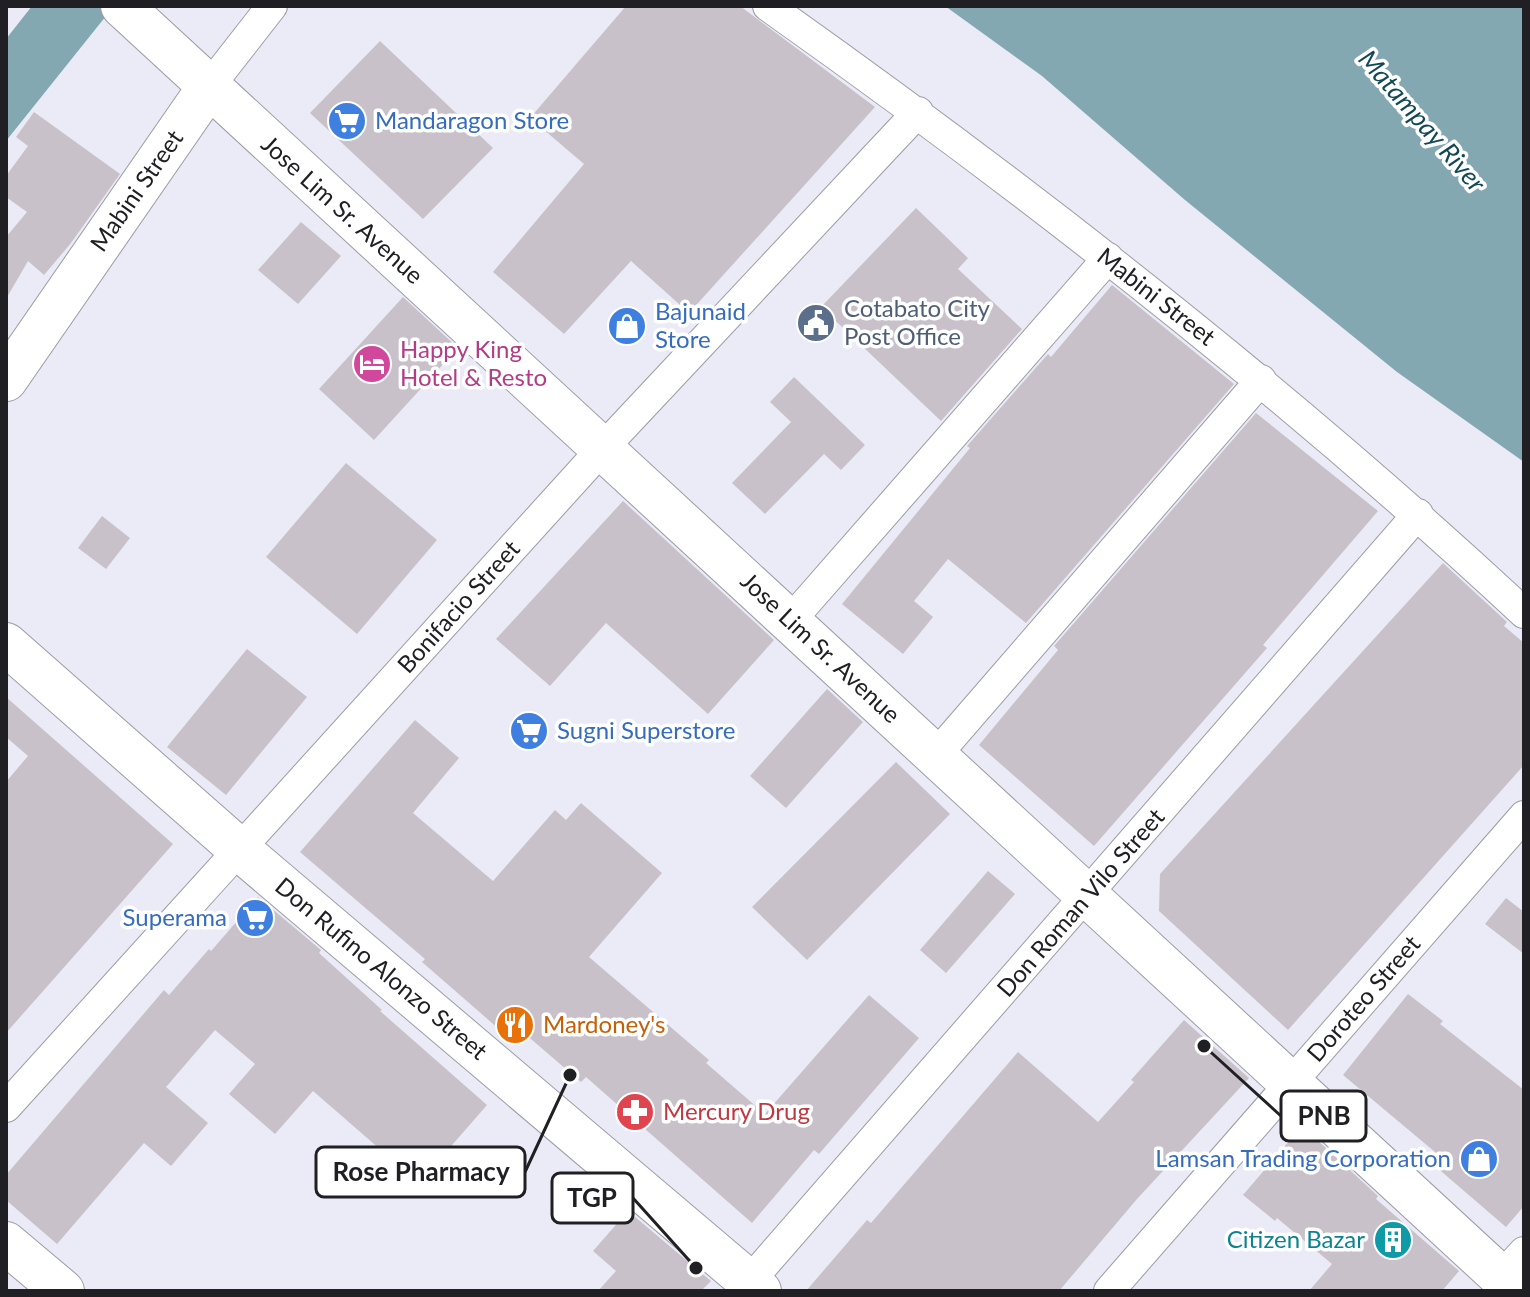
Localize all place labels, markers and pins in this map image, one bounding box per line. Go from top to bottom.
supermarket icon: Mandaragon Store [326,100,368,142]
place label: Mandaragon Store [375,105,569,134]
place label: Cotabato City Post Office [844,293,991,350]
place label: Bajunaid Store [655,296,746,353]
public building icon: Cotabato City Post Office [795,302,837,344]
shop icon: Bajunaid Store [606,305,648,347]
place label: Happy King Hotel & Resto [400,334,547,391]
hotel icon: Happy King Hotel & Resto [351,343,393,385]
supermarket icon: Sugni Superstore [508,710,550,752]
place label: Sugni Superstore [557,715,735,744]
supermarket icon: Superama [234,897,276,939]
place label: Superama [123,902,227,931]
restaurant icon: Mardoney's [494,1004,536,1046]
place label: Mardoney's [543,1009,665,1038]
pharmacy icon: Mercury Drug [614,1091,656,1133]
callout: PNB [1281,1091,1366,1141]
place label: Mercury Drug [663,1096,810,1125]
shop icon: Lamsan Trading Corporation [1458,1138,1500,1180]
place label: Lamsan Trading Corporation [1155,1143,1451,1172]
callout: Rose Pharmacy [316,1147,525,1197]
callout: TGP [552,1173,633,1223]
building icon: Citizen Bazar [1372,1219,1414,1261]
place label: Citizen Bazar [1227,1224,1365,1253]

